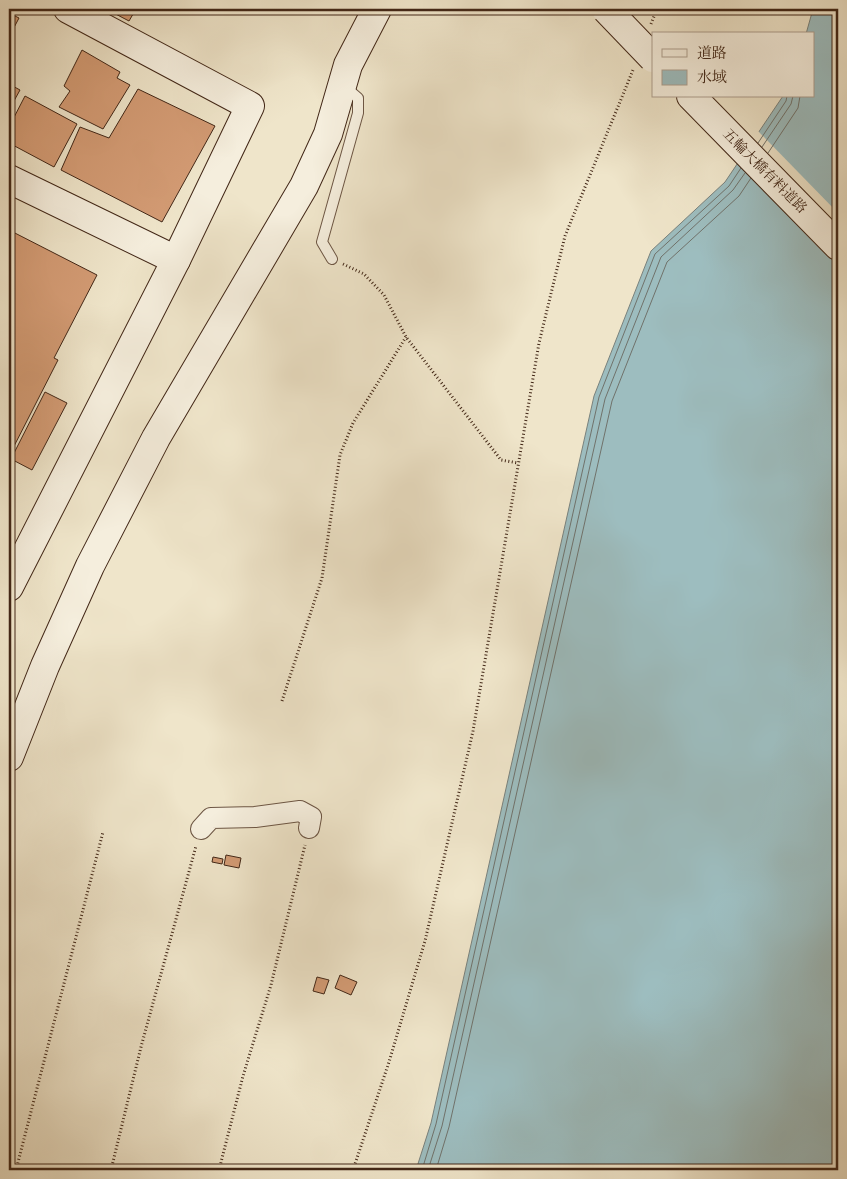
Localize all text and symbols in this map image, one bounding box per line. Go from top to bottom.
legend [652,32,814,98]
text: 道路 [697,43,727,63]
text: 水域 [697,67,727,87]
street label: 五輪大橋有料道路 [719,125,811,217]

